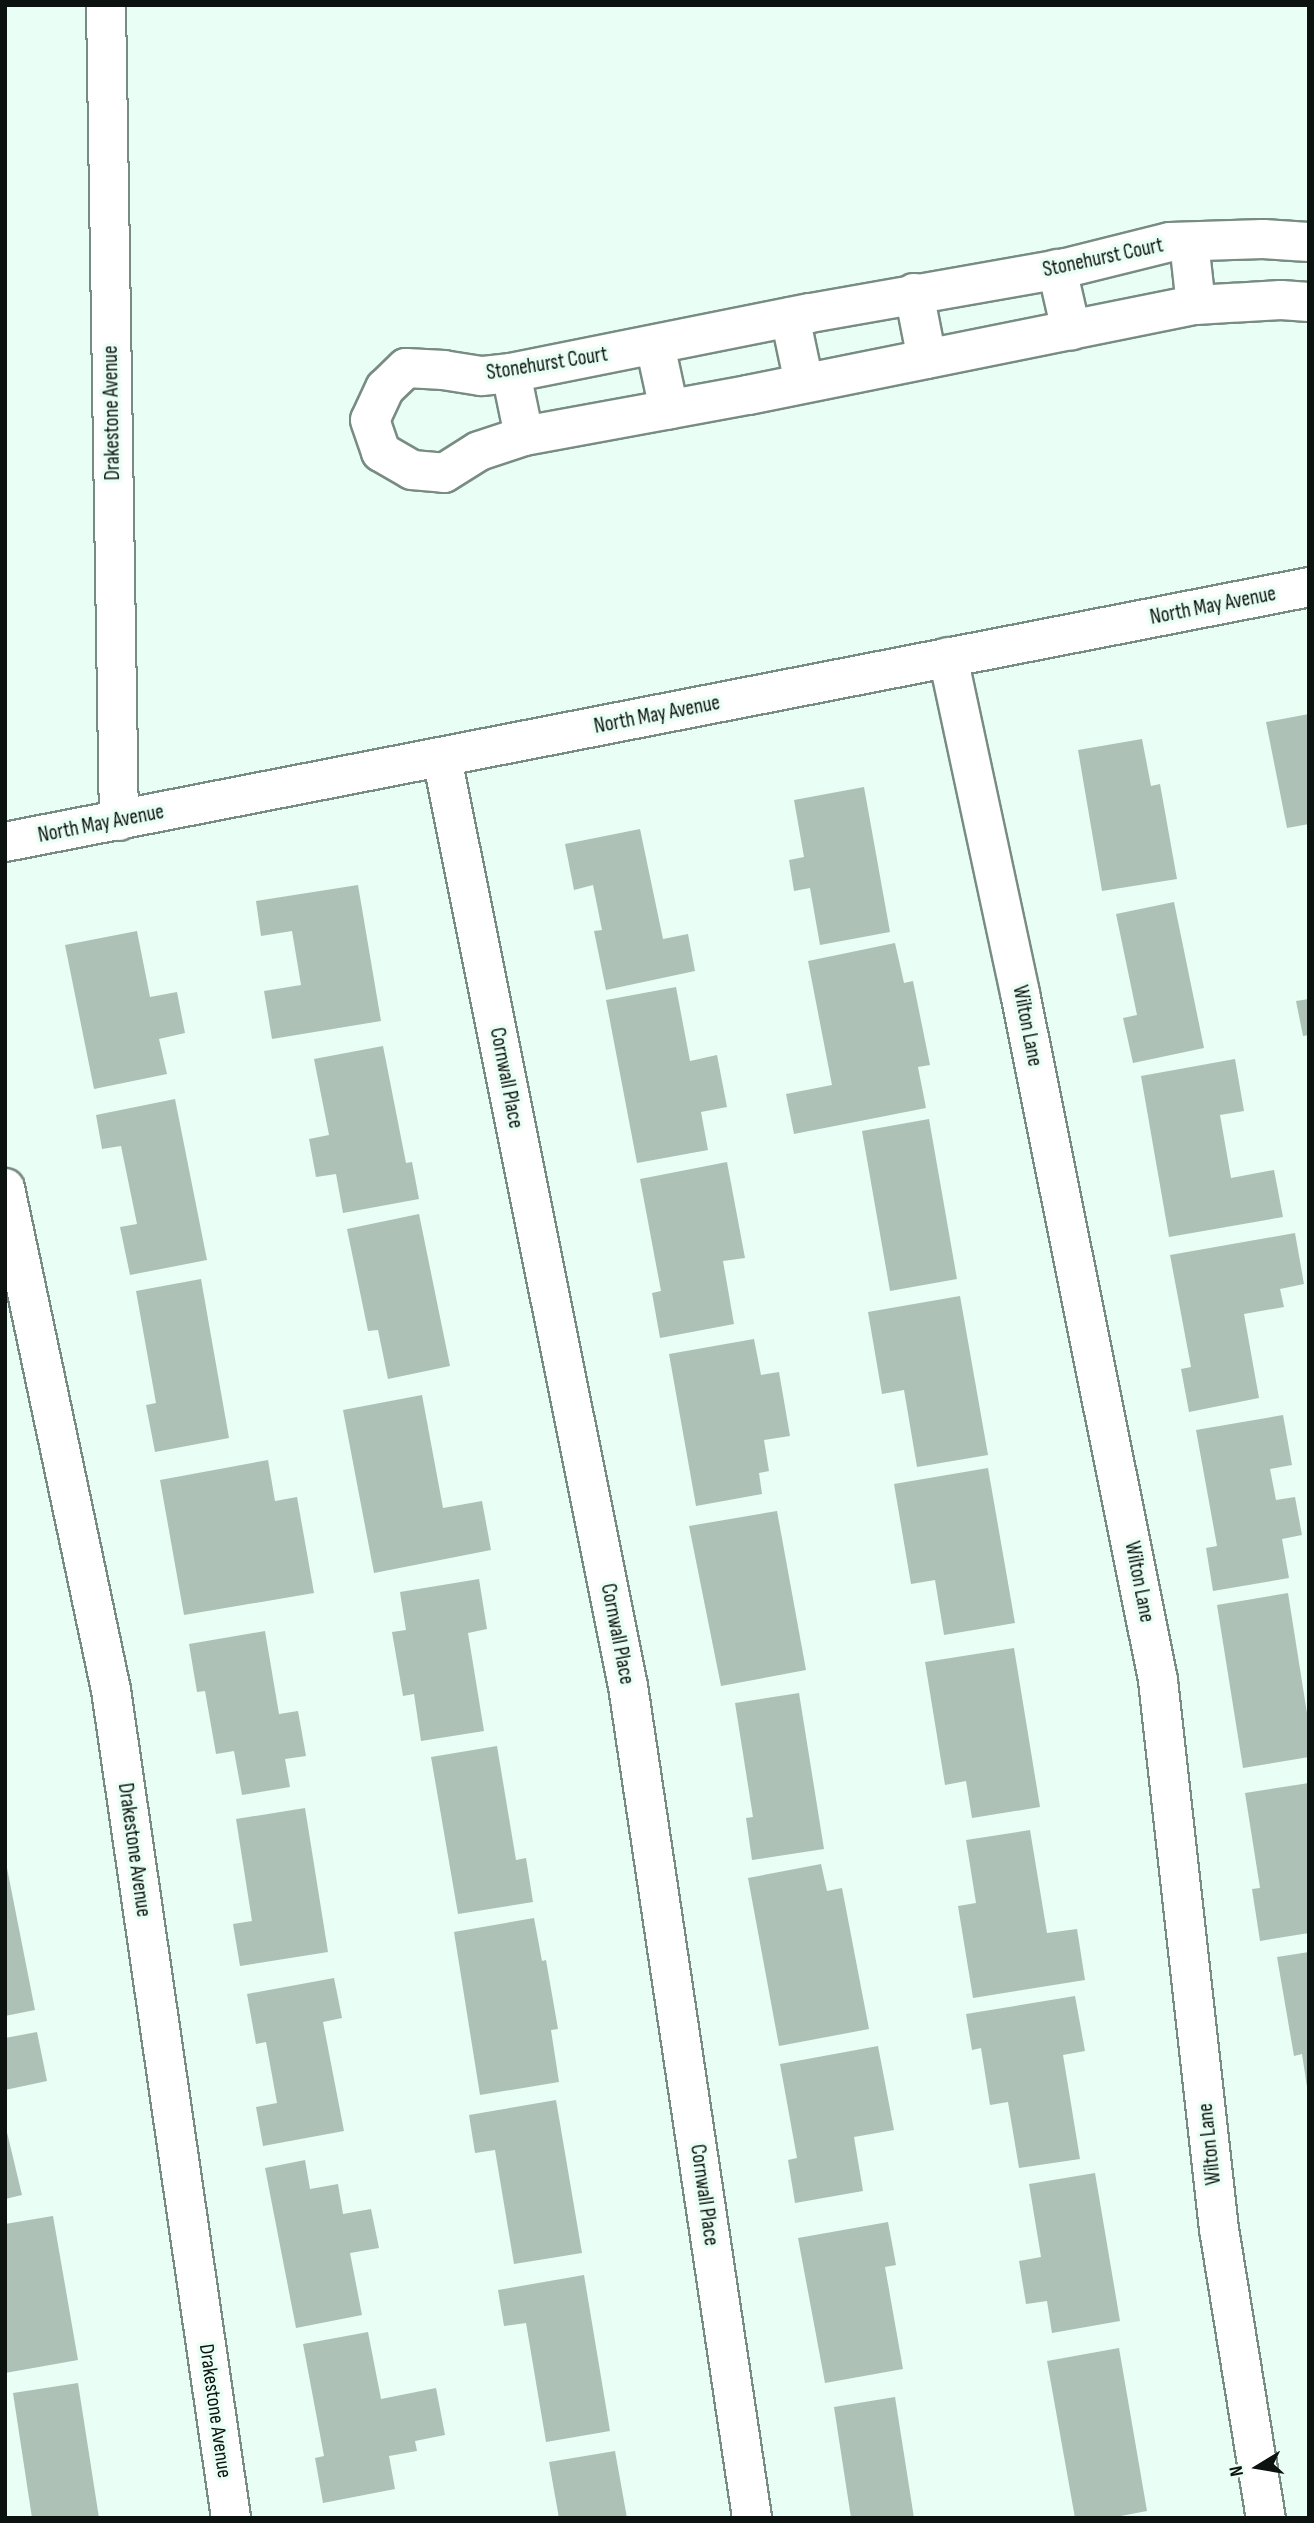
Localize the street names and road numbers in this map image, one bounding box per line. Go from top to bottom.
street label: Stonehurst Court [1041,233,1165,283]
street label: Stonehurst Court [485,342,609,386]
street label: Drakestone Avenue [98,345,126,481]
street label: North May Avenue [1148,581,1278,631]
street label: North May Avenue [592,690,722,740]
street label: North May Avenue [36,799,166,849]
street label: Wilton Lane [1007,983,1047,1069]
street label: Cornwall Place [484,1025,528,1131]
street label: Wilton Lane [1119,1539,1159,1625]
street label: Cornwall Place [595,1581,639,1687]
street label: Drakestone Avenue [112,1781,156,1919]
street label: Wilton Lane [1193,2102,1227,2186]
street label: Cornwall Place [684,2143,724,2247]
street label: Drakestone Avenue [193,2342,237,2480]

